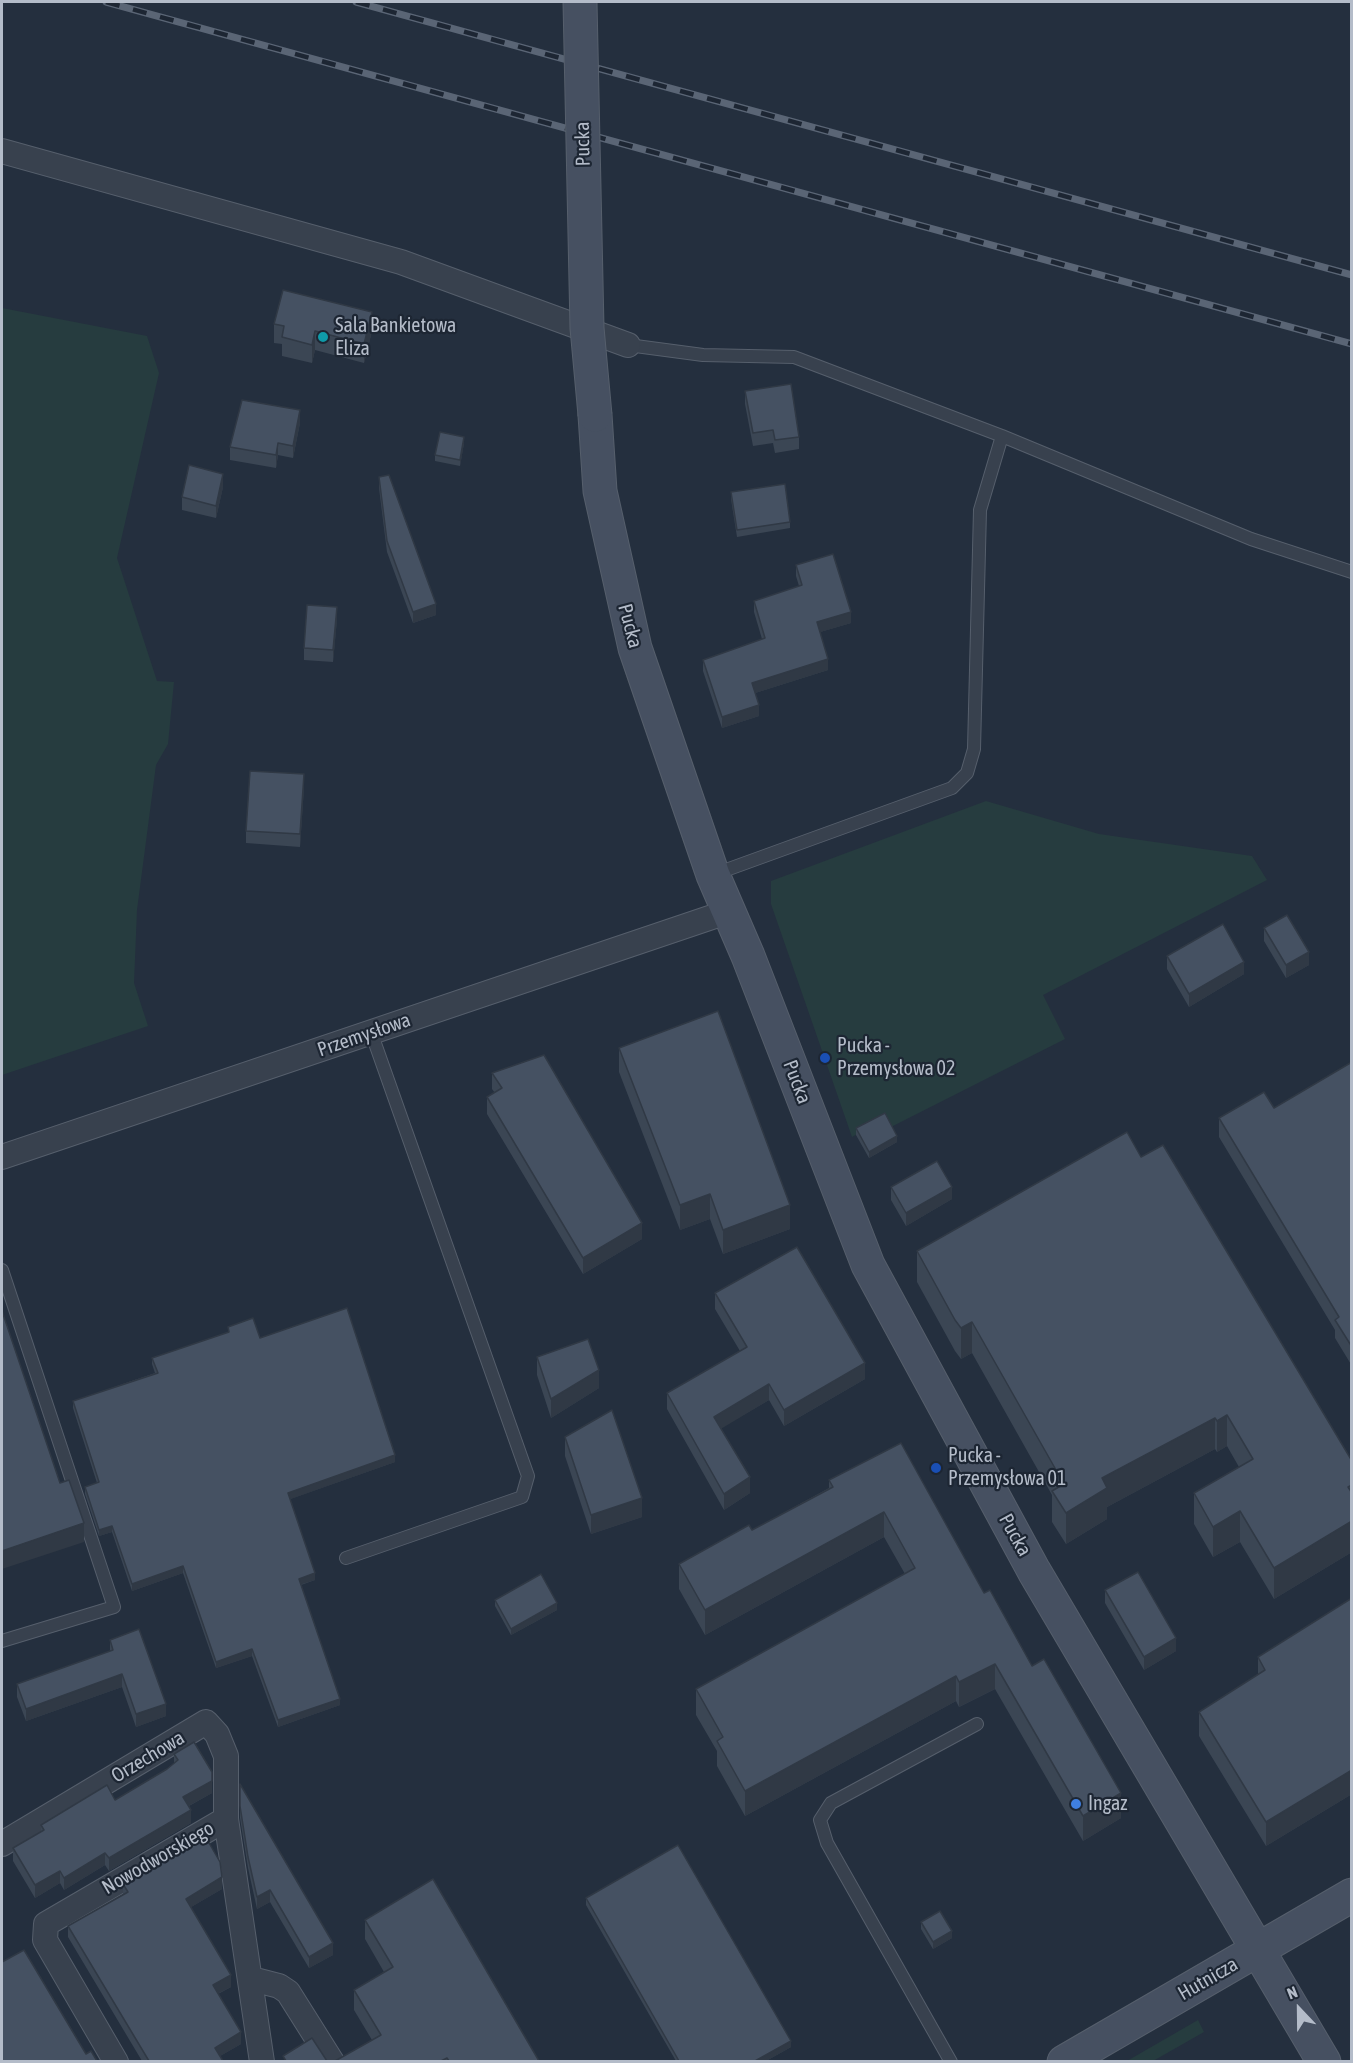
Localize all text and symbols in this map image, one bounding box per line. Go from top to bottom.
street label: Pucka [571,121,595,167]
place label: Sala Bankietowa Eliza [335,314,456,361]
marker: Sala Bankietowa Eliza [316,330,330,344]
street label: Pucka [613,601,647,651]
street label: Przemysłowa [314,1008,414,1062]
place label: Pucka - Przemysłowa 02 [837,1034,955,1081]
marker: Pucka - Przemysłowa 02 [818,1051,832,1065]
street label: Pucka [778,1057,816,1107]
place label: Pucka - Przemysłowa 01 [948,1444,1066,1491]
marker: Pucka - Przemysłowa 01 [929,1461,943,1475]
street label: Pucka [994,1510,1036,1560]
street label: Orzechowa [107,1726,189,1788]
place label: Ingaz [1088,1792,1127,1816]
marker: Ingaz [1069,1797,1083,1811]
street label: Nowodworskiego [98,1816,218,1900]
street label: Hutnicza [1174,1952,1242,2006]
north arrow [1269,1979,1329,2039]
text: N [1284,1982,1300,2002]

